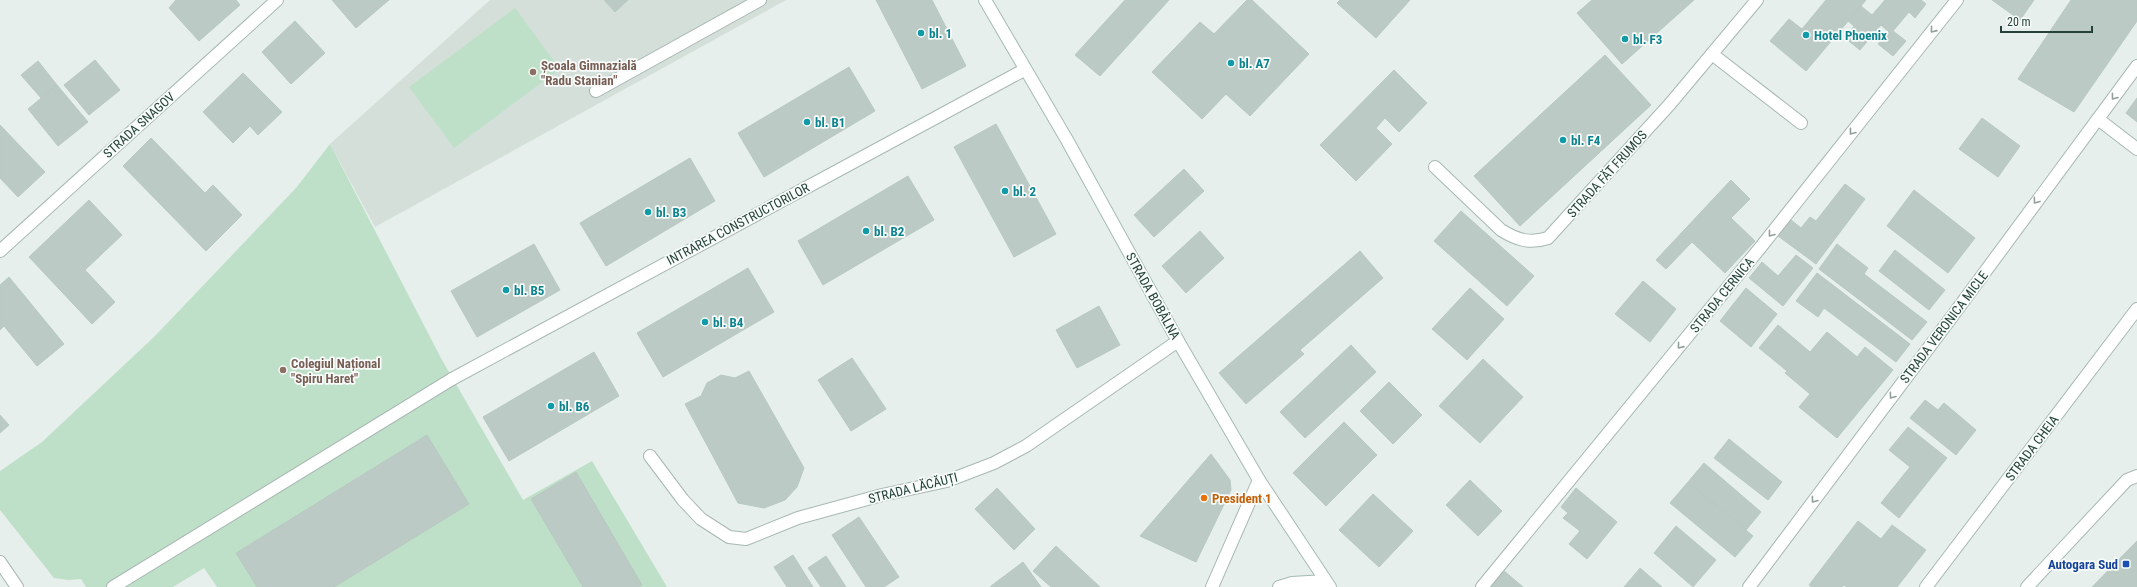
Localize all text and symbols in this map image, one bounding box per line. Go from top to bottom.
scale bar [2001,8,2092,34]
text: 20 m [2007,15,2031,29]
place label: bl. 1 [929,26,952,41]
one-way arrow [1930,26,1937,33]
marker: bl. 1 [916,28,926,38]
place label: Hotel Phoenix [1814,28,1887,43]
marker: Hotel Phoenix [1801,30,1811,40]
place label: bl. F3 [1633,32,1662,47]
marker: bl. F3 [1620,34,1630,44]
place label: bl. A7 [1239,56,1270,71]
place label: Școala Gimnazială "Radu Stanian" [541,58,637,88]
marker: bl. A7 [1226,58,1236,68]
marker: Școala Gimnazială "Radu Stanian" [528,67,538,77]
street label: STRADA SNAGOV [100,89,178,161]
one-way arrow [2112,93,2119,100]
place label: bl. B1 [815,115,845,130]
marker: bl. B1 [802,117,812,127]
street label: STRADA FĂT FRUMOS [1564,127,1650,221]
one-way arrow [1849,127,1856,134]
place label: bl. F4 [1571,133,1601,148]
marker: bl. F4 [1558,135,1568,145]
street label: INTRAREA CONSTRUCTORILOR [664,180,812,268]
place label: bl. 2 [1013,184,1036,199]
marker: bl. 2 [1000,186,1010,196]
one-way arrow [2034,197,2041,204]
place label: bl. B3 [656,205,686,220]
marker: bl. B3 [643,207,653,217]
place label: bl. B2 [874,224,905,239]
marker: bl. B2 [861,226,871,236]
one-way arrow [1769,230,1776,237]
street label: STRADA BOBÂLNA [1123,250,1183,343]
street label: STRADA CERNICA [1687,254,1757,336]
street label: STRADA VERONICA MICLE [1897,268,1991,386]
place label: bl. B5 [514,283,545,298]
marker: bl. B5 [501,285,511,295]
place label: bl. B4 [713,315,744,330]
marker: bl. B4 [700,317,710,327]
one-way arrow [1678,341,1685,348]
place label: Colegiul Național "Spiru Haret" [291,356,380,386]
marker: Colegiul Național "Spiru Haret" [278,365,288,375]
one-way arrow [1890,392,1897,399]
place label: bl. B6 [559,399,590,414]
marker: bl. B6 [546,401,556,411]
street label: STRADA CHEIA [2002,412,2062,484]
street label: STRADA LĂCĂUȚI [867,470,959,507]
place label: President 1 [1212,491,1272,506]
marker: President 1 [1199,493,1209,503]
one-way arrow [1811,496,1819,503]
place label: Autogara Sud [2048,557,2118,572]
marker: Autogara Sud [2121,559,2131,569]

